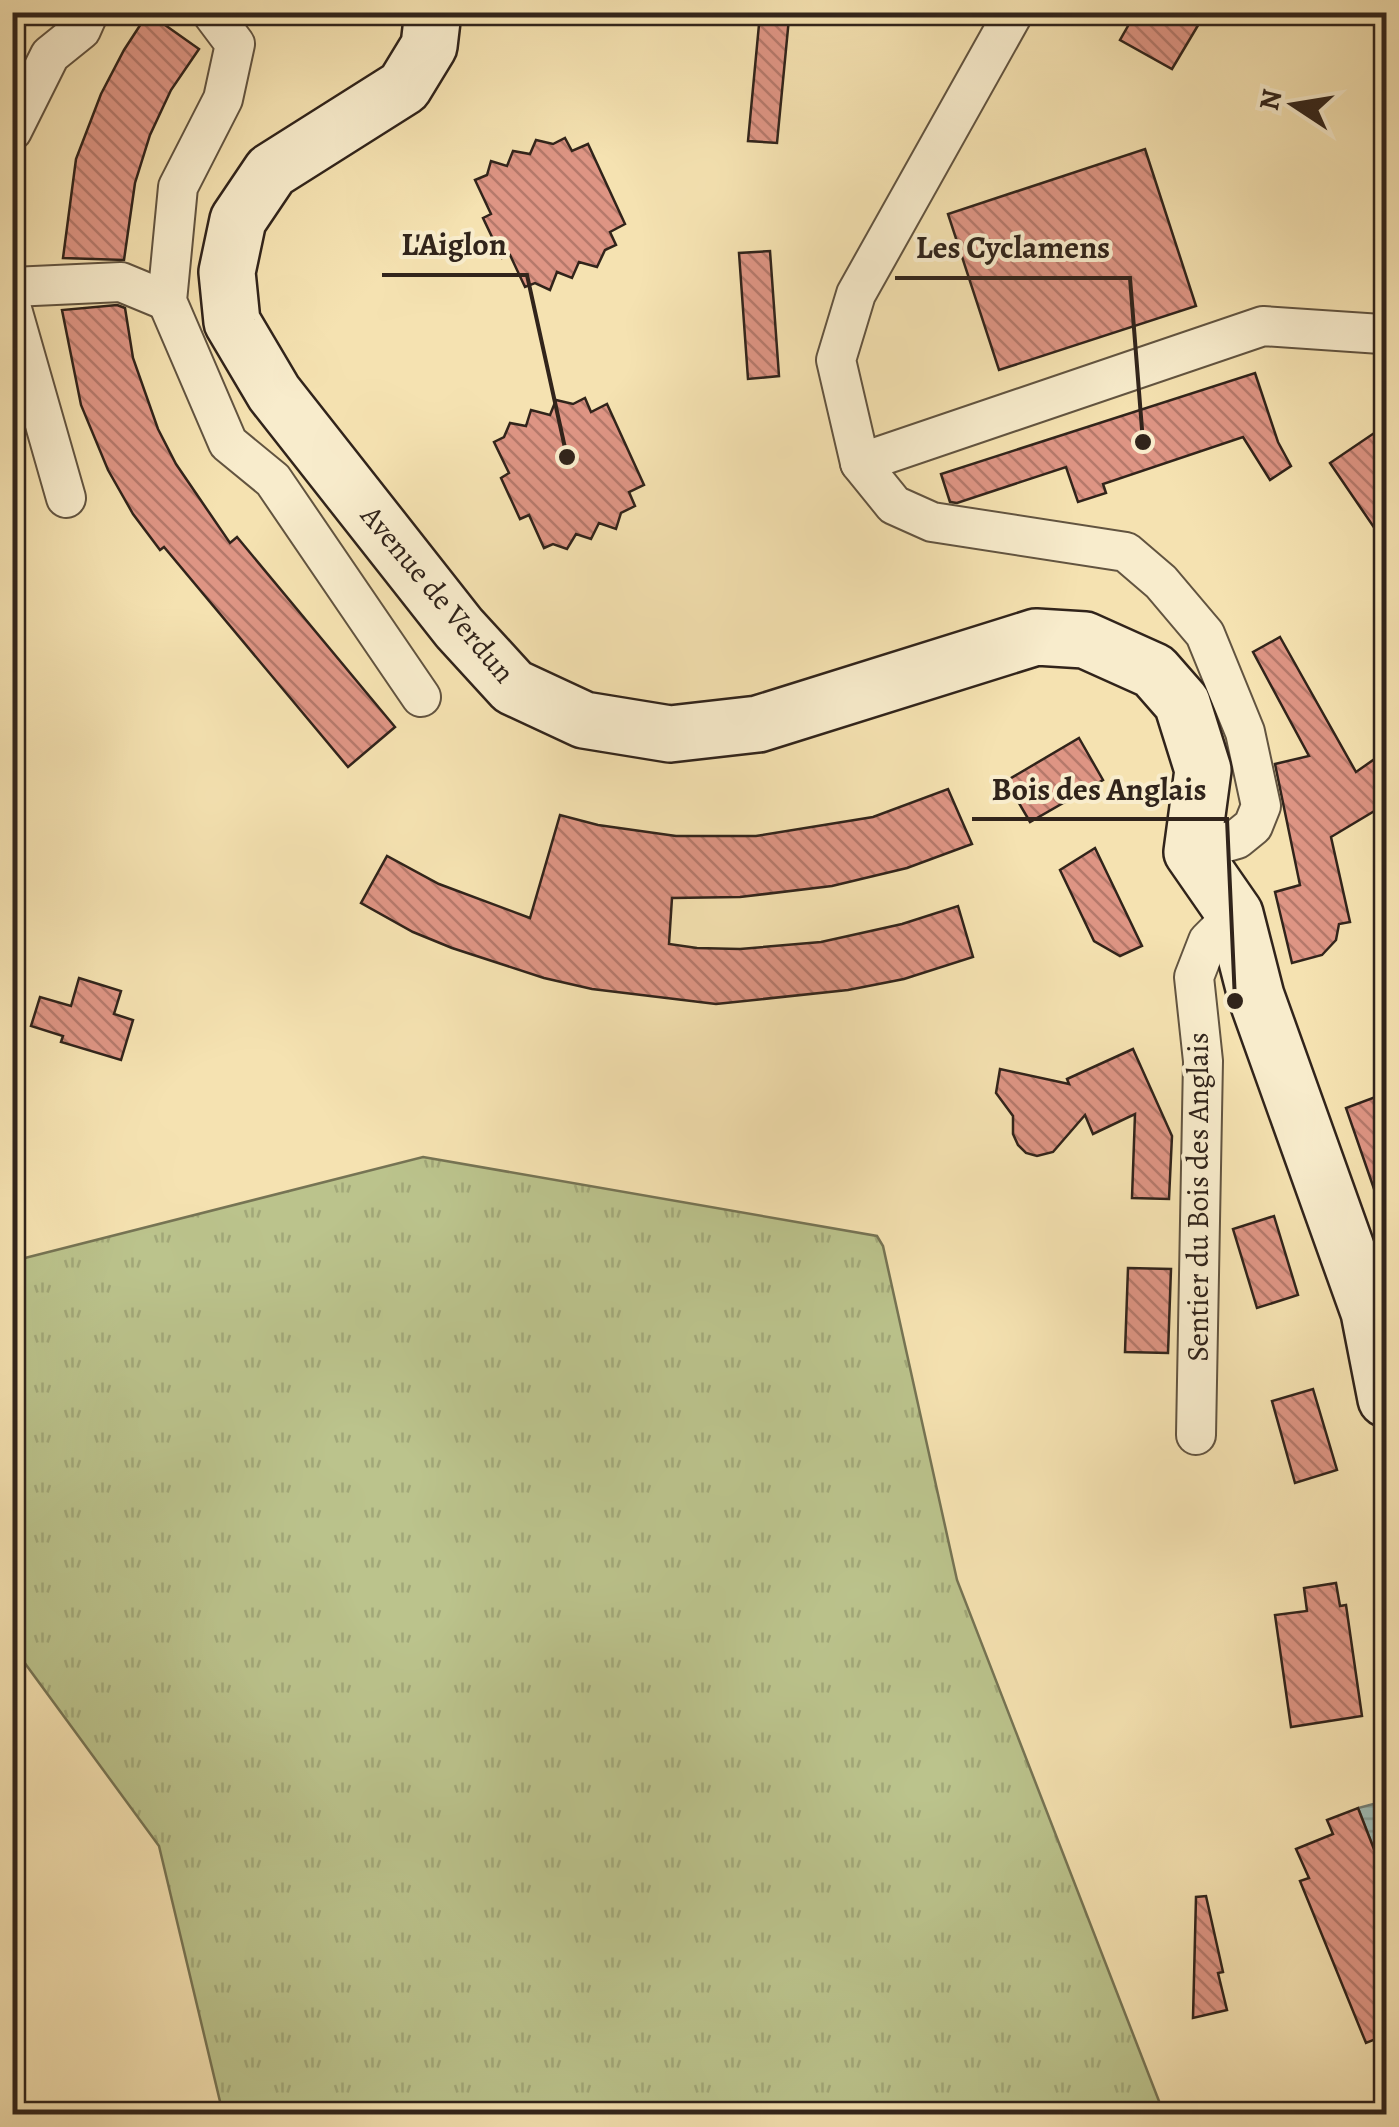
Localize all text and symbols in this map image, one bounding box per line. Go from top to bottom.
north arrow [1244,55,1344,155]
text: N [1250,86,1291,114]
callout: L'Aiglon [382,213,527,275]
callout: Les Cyclamens [895,216,1130,278]
text: L'Aiglon [401,222,507,266]
text: Les Cyclamens [916,225,1110,269]
street label: Avenue de Verdun [351,496,524,691]
callout: Bois des Anglais [972,757,1227,819]
text: Bois des Anglais [992,767,1206,811]
street label: Sentier du Bois des Anglais [1178,1032,1218,1362]

